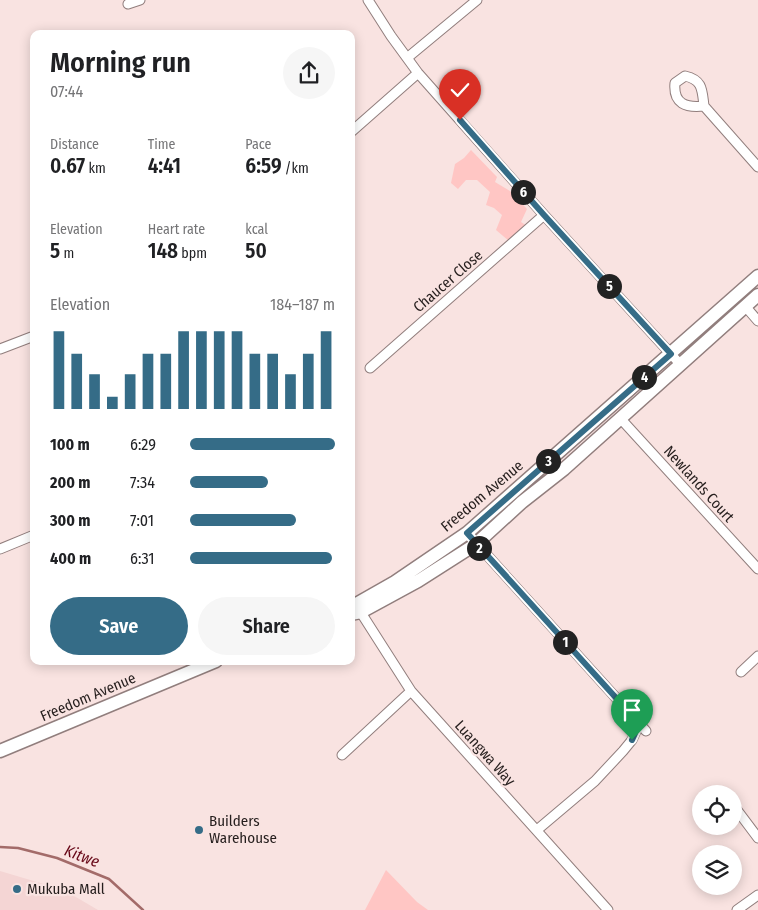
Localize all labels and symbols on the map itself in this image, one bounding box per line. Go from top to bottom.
pin [439,69,481,120]
pin: 6 [510,180,536,204]
street label: Chaucer Close [410,246,486,316]
pin: 5 [596,274,622,298]
pin: 4 [632,364,656,390]
street label: Newlands Court [660,442,738,526]
pin: 3 [536,448,560,474]
street label: Freedom Avenue [437,456,527,536]
pin: 2 [466,536,492,560]
pin: 1 [552,630,578,654]
street label: Freedom Avenue [38,669,138,725]
pin [611,689,653,740]
street label: Luangwa Way [451,717,519,790]
place label: Builders Warehouse [209,812,277,847]
marker: Builders Warehouse [193,824,205,836]
water label: Kitwe [62,841,102,871]
place label: Mukuba Mall [27,880,105,898]
marker: Mukuba Mall [11,883,23,895]

